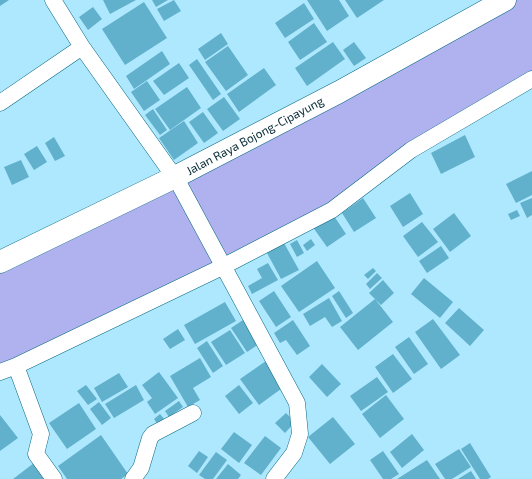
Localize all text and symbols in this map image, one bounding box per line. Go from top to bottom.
street label: Jalan Raya Bojong-Cipayung [184,94,326,178]

